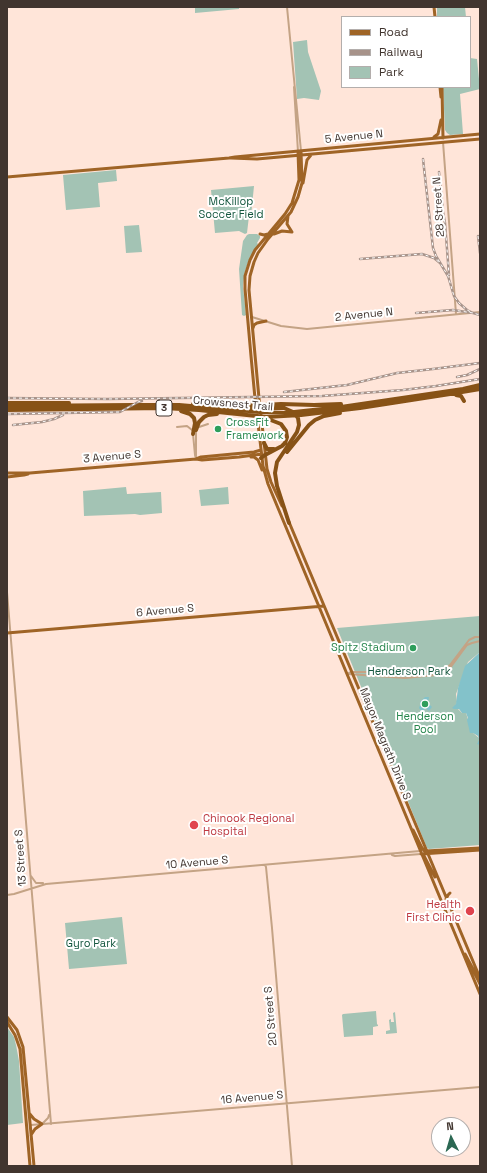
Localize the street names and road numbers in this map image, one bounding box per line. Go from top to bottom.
street label: 5 Avenue N [324,127,384,147]
street label: 28 Street N [430,177,448,237]
street label: 2 Avenue N [334,305,394,325]
street label: Crowsnest Trail [192,394,274,414]
road number: 3 [156,400,172,416]
street label: 3 Avenue S [83,448,141,466]
street label: 6 Avenue S [136,602,194,620]
street label: Mayor Magrath Drive S [357,686,413,802]
street label: 13 Street S [12,829,30,887]
street label: 10 Avenue S [165,854,229,872]
street label: 20 Street S [262,986,280,1046]
street label: 16 Avenue S [220,1089,284,1107]

